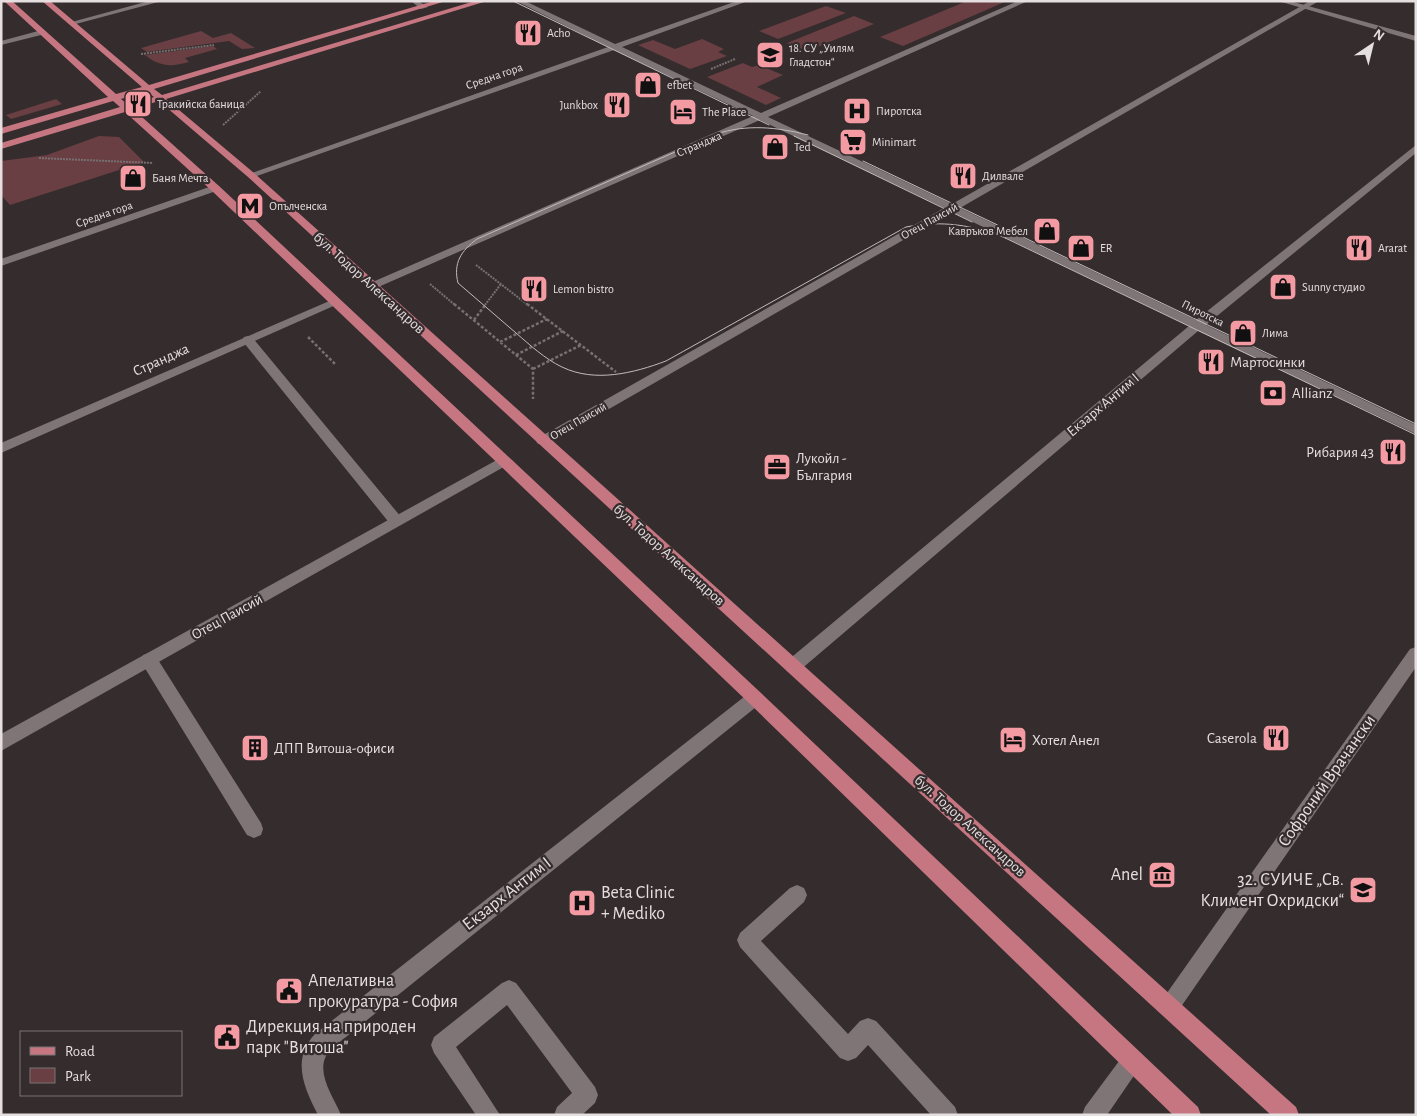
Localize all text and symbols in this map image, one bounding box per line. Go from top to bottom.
restaurant icon: Acho [513,18,543,48]
north arrow [1347,20,1397,70]
place label: Acho [547,27,571,39]
text: N [1371,27,1387,44]
school or university icon: 18. СУ „Уилям Гладстон“ [755,40,785,70]
place label: 18. СУ „Уилям Гладстон“ [789,42,854,68]
street label: Средна гора [464,61,524,91]
shop icon: efbet [633,70,663,100]
place label: efbet [667,79,692,91]
restaurant icon: Тракийска баница [123,89,153,119]
restaurant icon: Junkbox [602,90,632,120]
hospital icon: Пиротска [842,96,872,126]
hotel icon: The Place [668,97,698,127]
place label: Тракийска баница [157,98,245,110]
place label: Junkbox [560,99,598,111]
place label: Пиротска [876,105,922,117]
place label: The Place [702,106,746,118]
supermarket icon: Minimart [838,127,868,157]
street label: Странджа [675,129,724,159]
shop icon: Ted [760,132,790,162]
place label: Minimart [872,136,916,148]
place label: Ted [794,141,811,153]
restaurant icon: Дилвале [948,161,978,191]
shop icon: Баня Мечта [118,163,148,193]
place label: Дилвале [982,170,1024,182]
place label: Баня Мечта [152,172,209,184]
metro station icon: Опълченска [235,191,265,221]
street label: Средна гора [74,199,134,229]
place label: Опълченска [269,200,328,212]
street label: Отец Паисий [899,200,959,242]
shop icon: Кавръков Мебел [1032,216,1062,246]
place label: Кавръков Мебел [948,225,1028,237]
street label: бул. Тодор Александров [311,229,427,337]
shop icon: ER [1066,233,1096,263]
restaurant icon: Ararat [1344,233,1374,263]
place label: ER [1100,242,1113,254]
place label: Ararat [1378,242,1407,254]
shop icon: Sunny студио [1268,272,1298,302]
restaurant icon: Lemon bistro [519,274,549,304]
place label: Sunny студио [1302,281,1365,294]
place label: Lemon bistro [553,283,614,295]
street label: Пиротска [1180,298,1227,329]
shop icon: Лима [1228,318,1258,348]
place label: Лима [1262,327,1289,339]
street label: Странджа [131,341,191,379]
restaurant icon: Мартосинки [1196,347,1226,377]
place label: Мартосинки [1230,355,1305,370]
street label: Екзарх Антим I [1064,371,1142,439]
bank icon: Allianz [1258,378,1288,408]
place label: Allianz [1292,386,1332,401]
street label: Отец Паисий [548,400,608,442]
restaurant icon: Рибария 43 [1378,437,1408,467]
place label: Рибария 43 [1306,445,1374,460]
place label: Лукойл - България [796,451,852,483]
office icon: Лукойл - България [762,452,792,482]
street label: бул. Тодор Александров [611,501,727,609]
street label: Отец Паисий [189,591,265,643]
street label: Софроний Врачански [1275,712,1379,850]
restaurant icon: Caserola [1261,723,1291,753]
hotel icon: Хотел Анел [998,725,1028,755]
place label: Caserola [1207,731,1257,746]
building icon: ДПП Витоша-офиси [240,733,270,763]
place label: Хотел Анел [1032,733,1100,748]
place label: ДПП Витоша-офиси [274,741,395,756]
street label: бул. Тодор Александров [912,772,1028,880]
street label: Екзарх Антим I [459,854,555,934]
museum icon: Anel [1147,860,1177,890]
place label: Anel [1111,866,1143,884]
place label: 32. СУИЧЕ „Св. Климент Охридски“ [1200,871,1344,910]
school or university icon: 32. СУИЧЕ „Св. Климент Охридски“ [1348,875,1378,905]
place label: Beta Clinic + Mediko [601,884,675,923]
hospital icon: Beta Clinic + Mediko [567,888,597,918]
place label: Апелативна прокуратура - София [308,972,458,1011]
public building icon: Апелативна прокуратура - София [274,976,304,1006]
place label: Дирекция на природен парк "Витоша" [246,1018,416,1057]
public building icon: Дирекция на природен парк "Витоша" [212,1022,242,1052]
legend [20,1031,182,1096]
text: Road [65,1044,95,1059]
text: Park [65,1069,91,1084]

